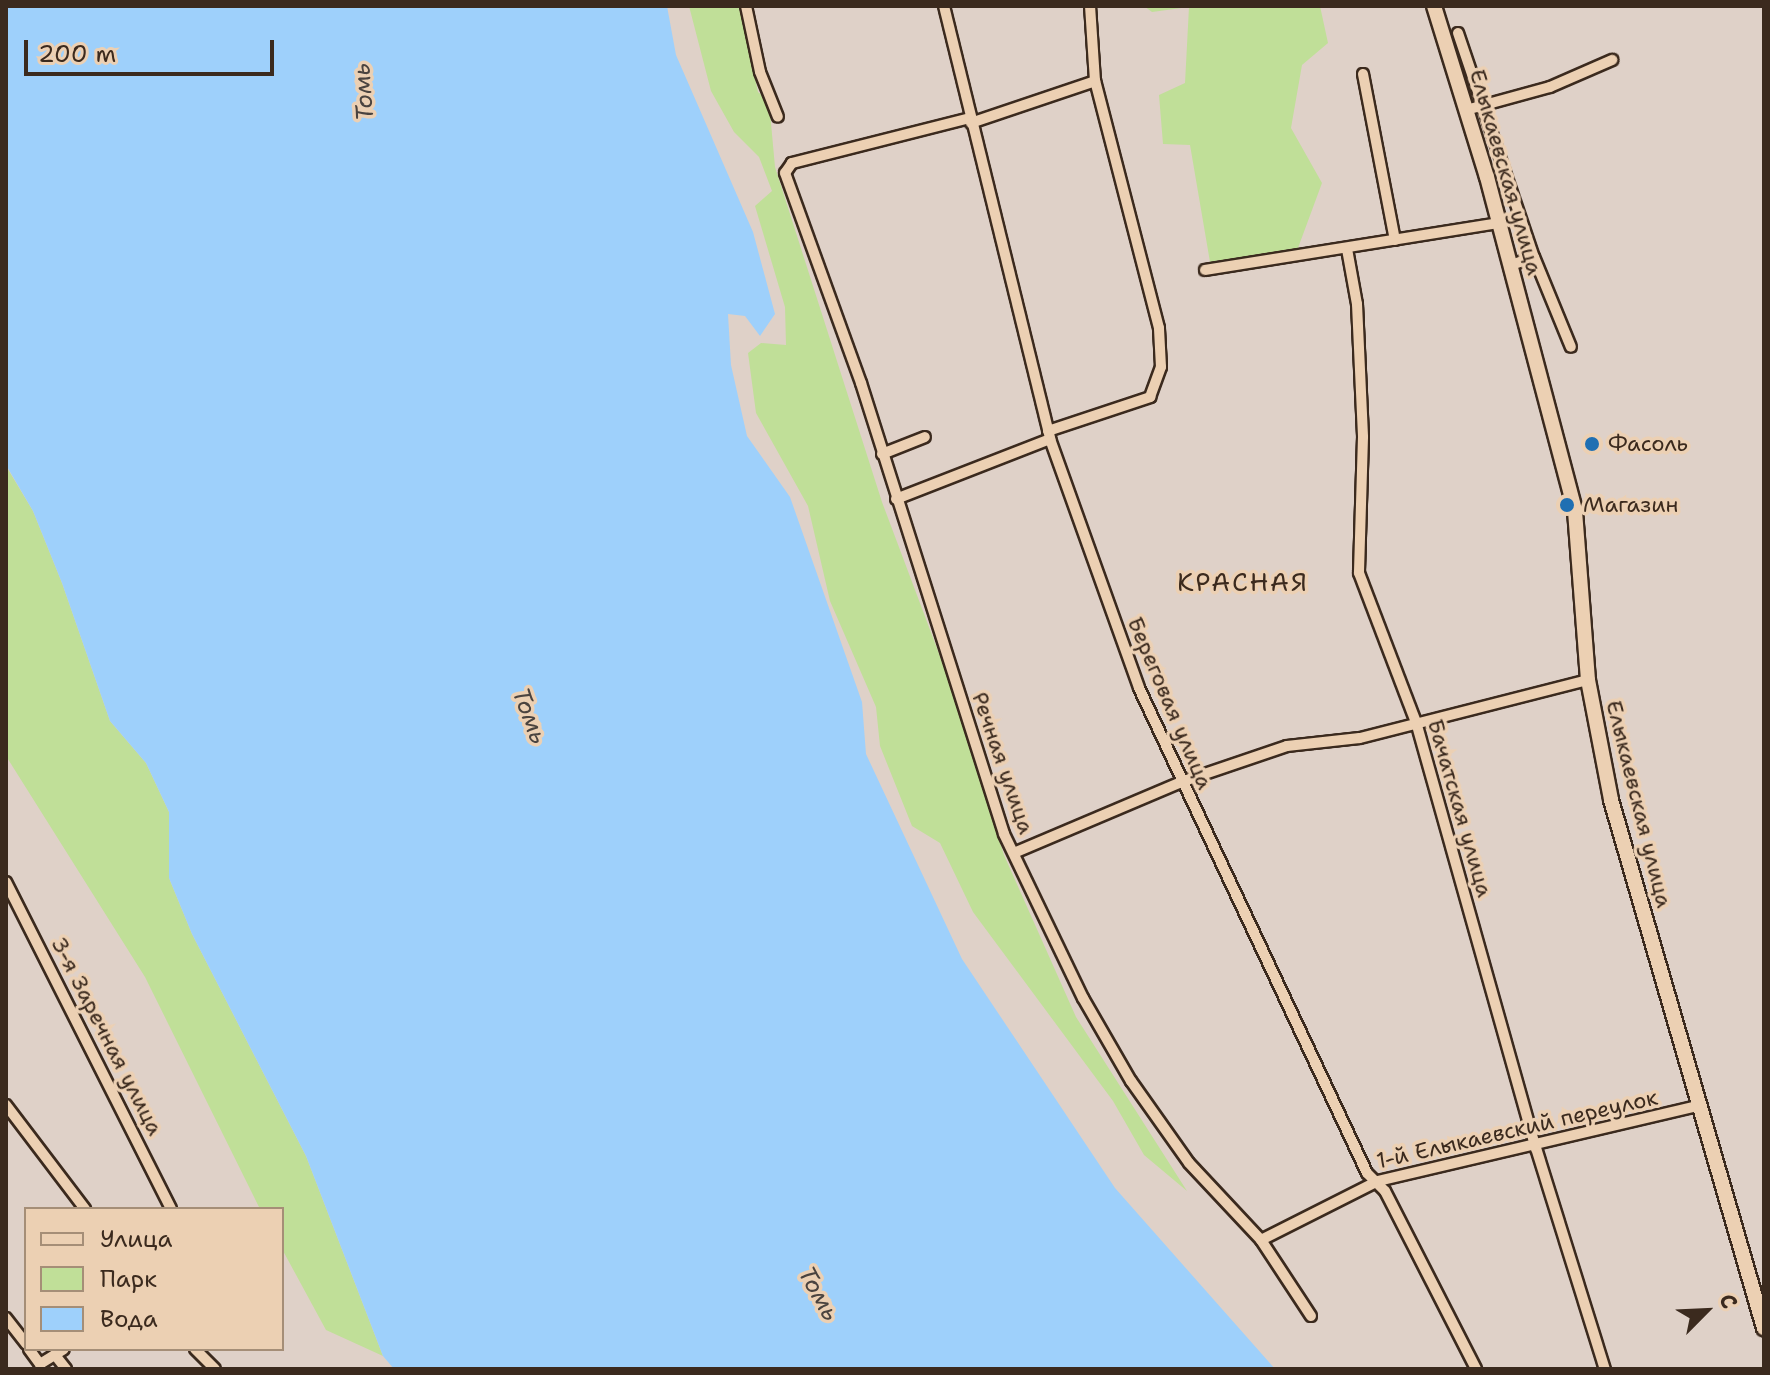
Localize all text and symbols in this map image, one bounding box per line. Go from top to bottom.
scale bar [28,24,278,74]
text: 200 m [38,38,116,70]
water label: Томь [348,62,380,122]
street label: Елыкаевская улица [1464,66,1548,278]
place label: Фасоль [1608,431,1688,457]
marker: Фасоль [1583,435,1601,453]
place label: Магазин [1583,492,1679,518]
marker: Магазин [1558,496,1576,514]
district label: КРАСНАЯ [1177,566,1309,598]
street label: Береговая улица [1122,613,1218,793]
water label: Томь [506,684,552,748]
street label: Речная улица [966,689,1040,837]
street label: Елыкаевская улица [1600,698,1678,910]
street label: Бачатская улица [1422,716,1498,900]
street label: 3-я Заречная улица [45,932,169,1140]
street label: 1-й Елыкаевский переулок [1374,1084,1660,1174]
legend [24,1207,284,1351]
text: Улица [100,1223,173,1255]
water label: Томь [791,1262,845,1326]
text: Парк [100,1263,157,1295]
north arrow [1666,1271,1746,1351]
text: С [1712,1289,1744,1313]
text: Вода [100,1303,158,1335]

